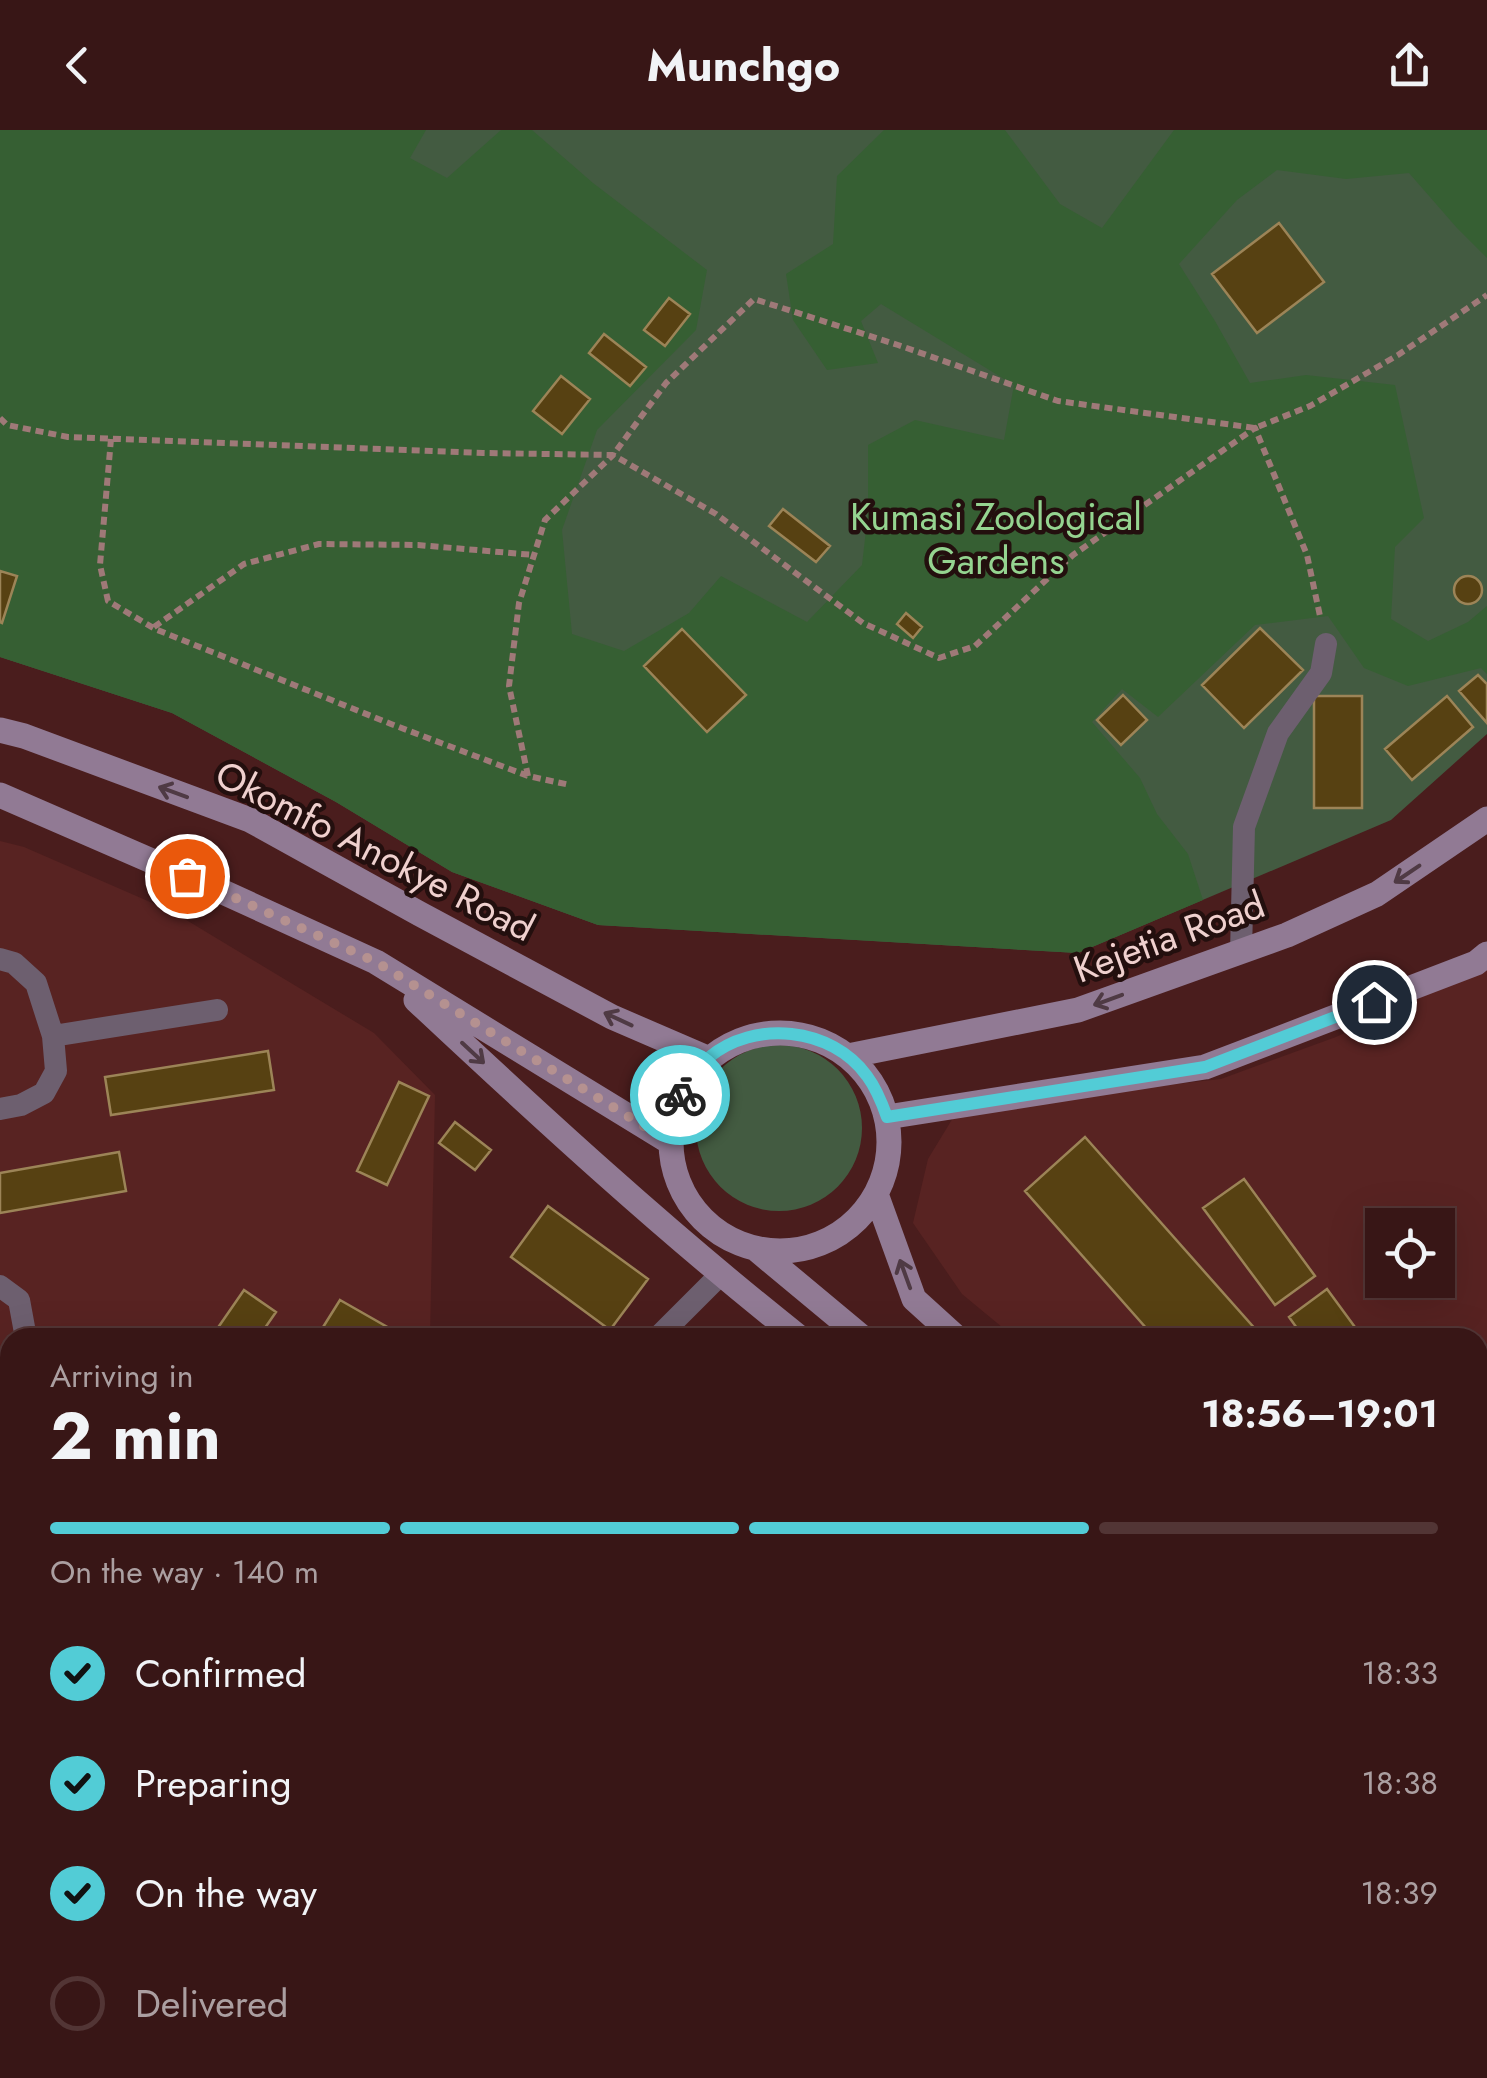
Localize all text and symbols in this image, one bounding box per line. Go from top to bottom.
text: Munchgo [647,33,840,98]
icon: back [50,38,105,93]
icon: share [1382,38,1437,93]
park label: Kumasi Zoological Gardens [850,489,1142,588]
street label: Okomfo Anokye Road [206,746,544,955]
one-way arrow [159,782,190,800]
pin [145,834,230,919]
icon: bag [160,849,215,904]
one-way arrow [1393,864,1421,885]
street label: Kejetia Road [1066,877,1272,997]
pin [1332,960,1417,1045]
icon: home [1347,975,1402,1030]
one-way arrow [1093,992,1124,1010]
one-way arrow [604,1008,634,1027]
one-way arrow [460,1041,485,1064]
courier [630,1045,730,1145]
icon: bike [653,1068,708,1123]
map controls [1365,1208,1455,1298]
button: locate [1365,1208,1455,1298]
one-way arrow [895,1259,913,1290]
text: Arriving in [50,1353,194,1399]
text: 18:56–19:01 [1201,1386,1438,1441]
text: 2 min [50,1389,221,1483]
text: On the way · 140 m [50,1549,319,1595]
icon: check [50,1646,105,1701]
text: Confirmed [135,1646,306,1701]
text: 18:33 [1362,1650,1438,1696]
icon: check [50,1756,105,1811]
text: Preparing [135,1756,292,1811]
text: 18:38 [1362,1760,1438,1806]
icon: check [50,1866,105,1921]
text: On the way [135,1866,317,1921]
text: 18:39 [1361,1870,1438,1916]
text: Delivered [135,1976,288,2031]

